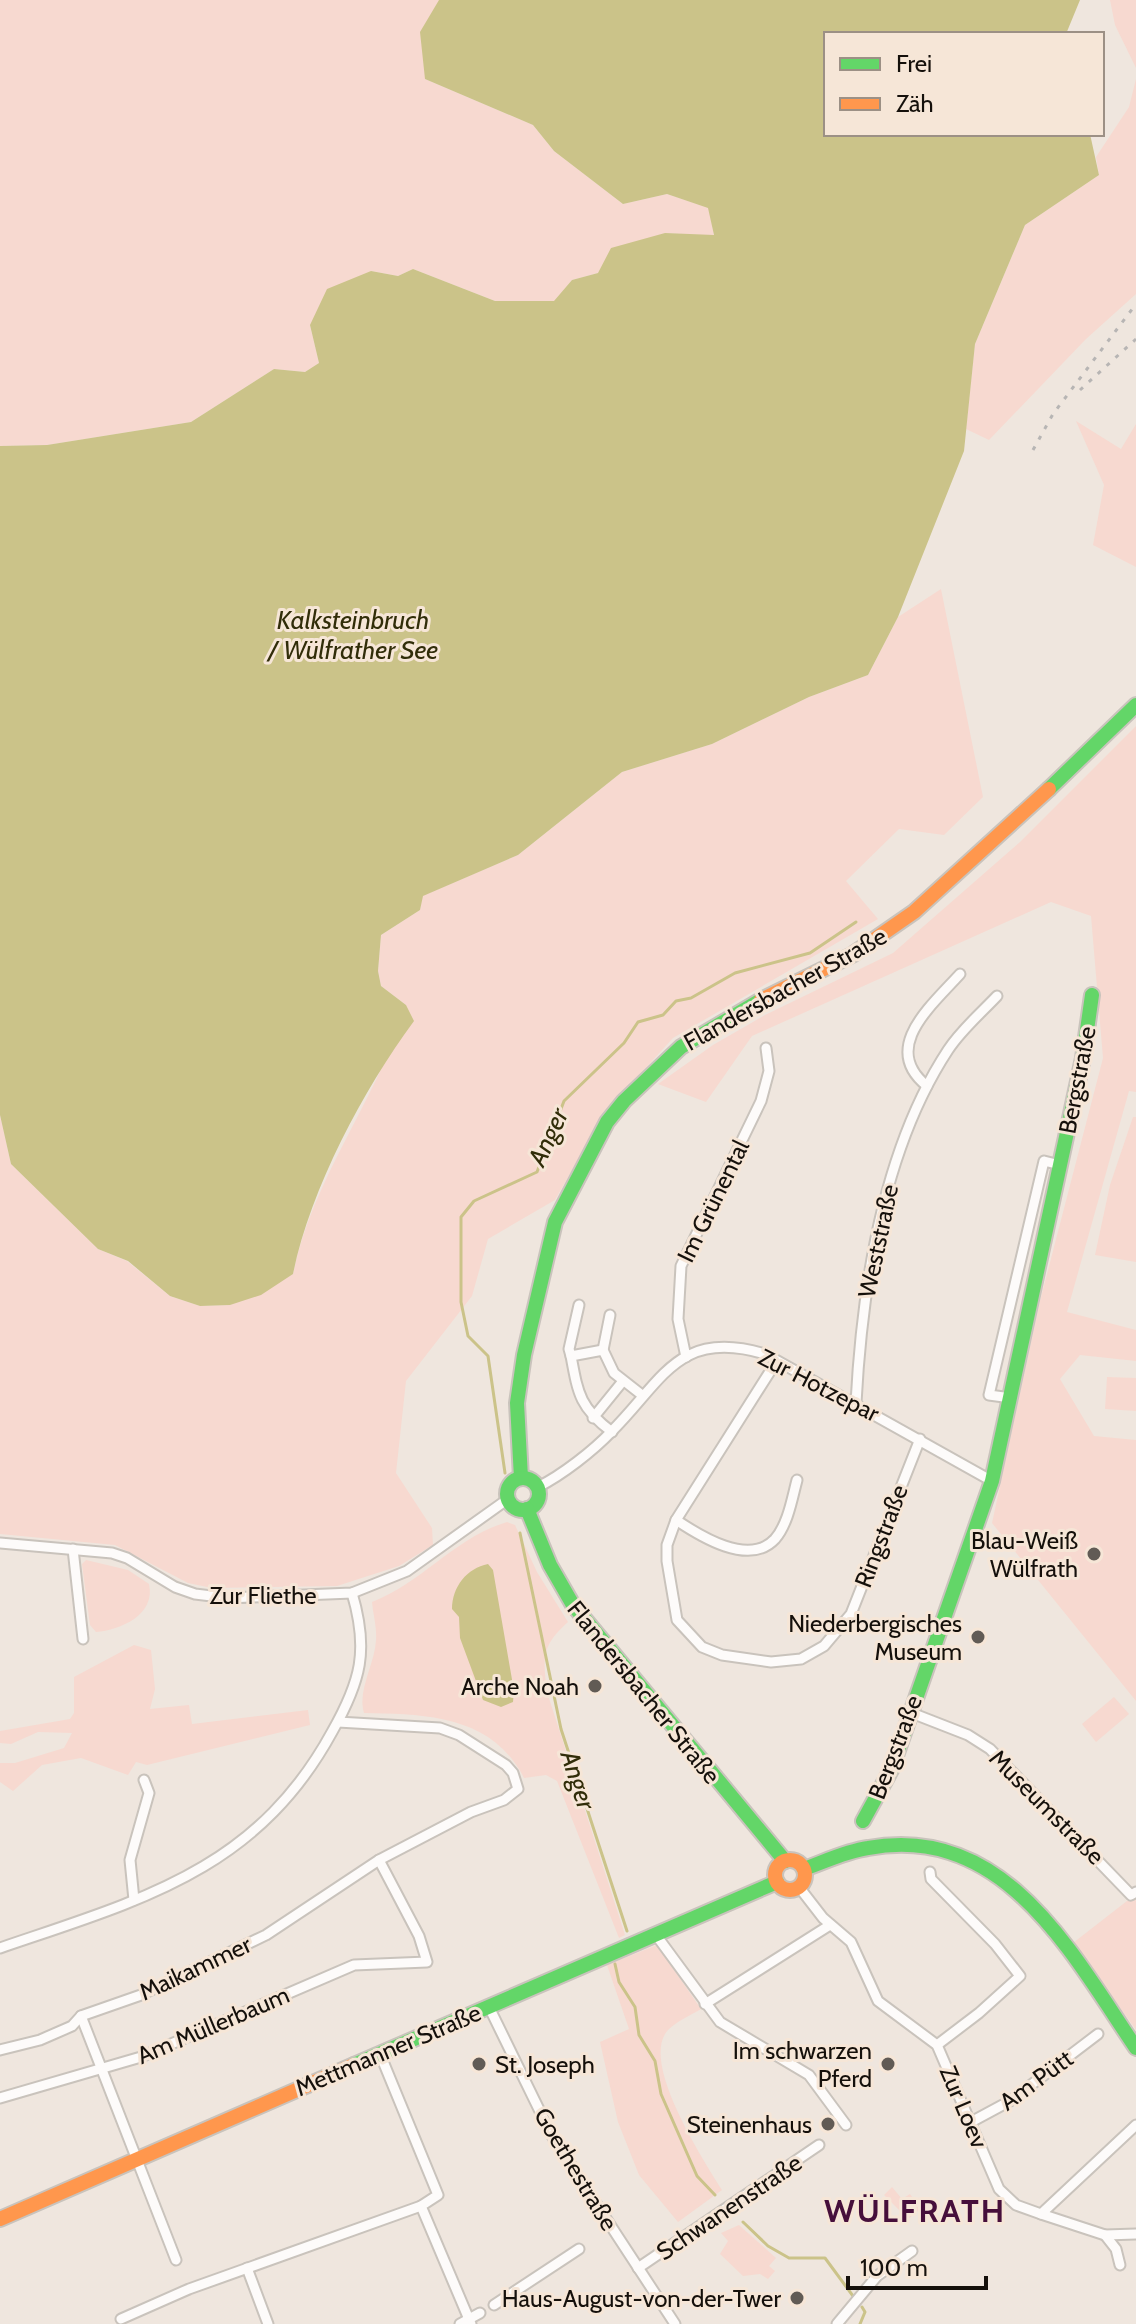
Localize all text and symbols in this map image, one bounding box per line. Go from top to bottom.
legend [824,32,1104,136]
text: Frei [896,49,932,78]
text: Zäh [896,89,933,118]
water label: Kalksteinbruch / Wülfrather See [266,604,438,666]
street label: Flandersbacher Straße [679,921,891,1057]
street label: Bergstraße [1052,1024,1102,1136]
water label: Anger [520,1102,576,1172]
street label: Im Grünental [671,1135,755,1267]
street label: Weststraße [852,1182,904,1300]
street label: Zur Hotzepar [754,1342,885,1428]
street label: Ringstraße [848,1481,914,1591]
place label: Blau-Weiß Wülfrath [971,1526,1078,1583]
marker: Blau-Weiß Wülfrath [1085,1545,1103,1563]
street label: Zur Fliethe [210,1581,316,1610]
street label: Flandersbacher Straße [561,1595,727,1789]
place label: Niederbergisches Museum [788,1609,962,1666]
marker: Niederbergisches Museum [969,1628,987,1646]
place label: Arche Noah [461,1672,579,1701]
marker: Arche Noah [586,1677,604,1695]
street label: Bergstraße [862,1691,928,1803]
street label: Museumstraße [983,1743,1111,1871]
water label: Anger [553,1746,603,1814]
street label: Maikammer [134,1929,256,2007]
street label: Am Müllerbaum [133,1980,293,2070]
street label: Mettmanner Straße [291,1998,485,2102]
place label: Im schwarzen Pferd [733,2036,872,2093]
street label: Am Pütt [994,2044,1078,2116]
place label: St. Joseph [495,2050,595,2079]
marker: St. Joseph [470,2055,488,2073]
marker: Im schwarzen Pferd [879,2055,897,2073]
street label: Zur Loev [934,2061,994,2153]
street label: Goethestraße [528,2102,624,2236]
place label: Steinenhaus [687,2110,812,2139]
marker: Steinenhaus [819,2115,837,2133]
street label: Schwanenstraße [651,2148,807,2266]
district label: WÜLFRATH [824,2191,1006,2230]
scale bar [848,2240,986,2290]
text: 100 m [860,2253,928,2282]
place label: Haus-August-von-der-Twer [502,2284,781,2313]
marker: Haus-August-von-der-Twer [788,2289,806,2307]

